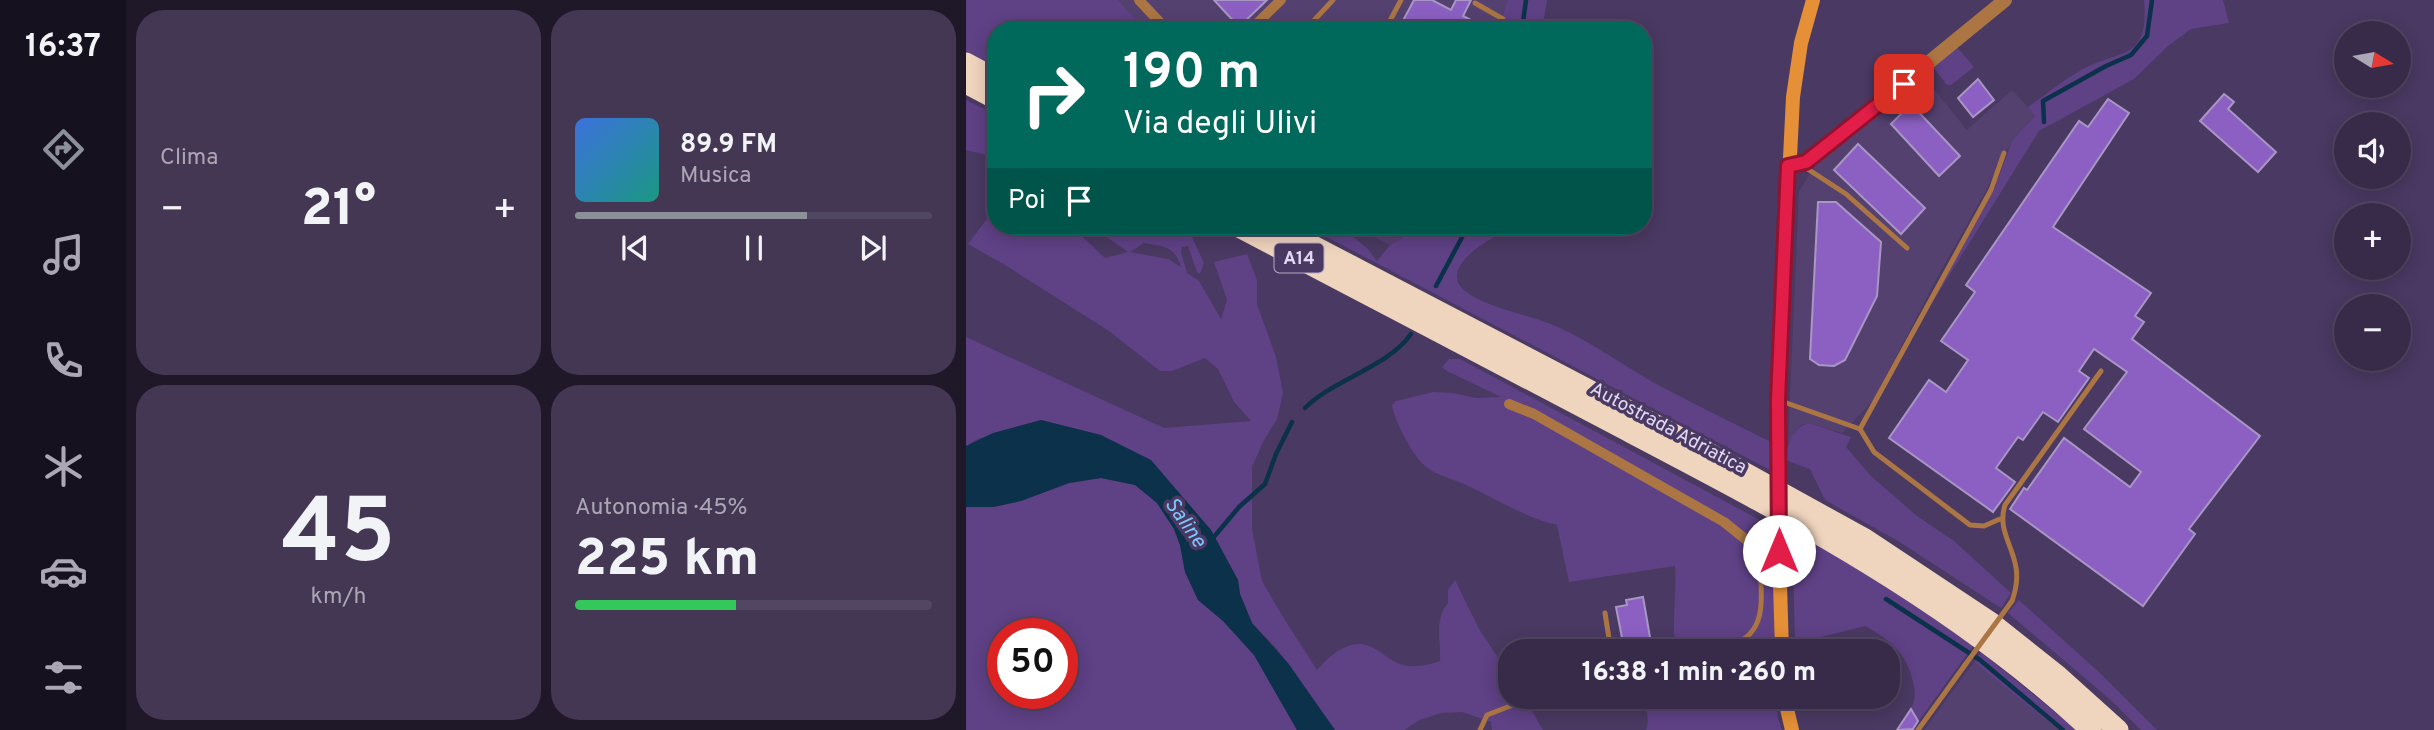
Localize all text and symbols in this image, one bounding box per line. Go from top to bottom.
north arrow [2334,21,2412,98]
map controls [2334,21,2411,371]
text: 16:37 [25,28,101,68]
text: 190 m [1123,44,1260,106]
icon: right [1008,49,1099,140]
pin [1874,54,1934,114]
icon: arrive [1885,65,1923,103]
text: Via degli Ulivi [1123,105,1317,145]
button: sound [2334,112,2411,189]
icon: directions [39,125,88,174]
text: 89.9 FM [680,129,777,162]
text: Clima [160,144,218,173]
text: Musica [680,162,751,191]
text: 21° [301,178,376,244]
icon: arrive [1060,182,1098,220]
text: Poi [1008,185,1046,218]
text: − [160,187,185,236]
text: + [492,187,517,236]
button: + [2334,203,2411,280]
icon: previous [616,229,654,267]
icon: pause [735,229,773,267]
icon: next [854,229,892,267]
icon: music [39,230,88,279]
road number: A14 [1274,244,1324,272]
button: − [2334,294,2411,371]
icon: phone [39,336,88,385]
street label: Autostrada Adriatica [1586,377,1750,480]
icon: climate [39,442,88,491]
text: 45 [281,480,396,595]
water label: Saline [1158,492,1212,554]
text: Autonomia · 45% [575,494,747,523]
position arrow [1742,514,1816,588]
text: 225 km [575,528,759,594]
icon: car [39,547,88,596]
text: km/h [311,583,366,612]
speed limit sign: 50 [987,618,1078,709]
icon: filters [39,653,88,702]
text: 16:38 · 1 min · 260 m [1582,657,1816,690]

